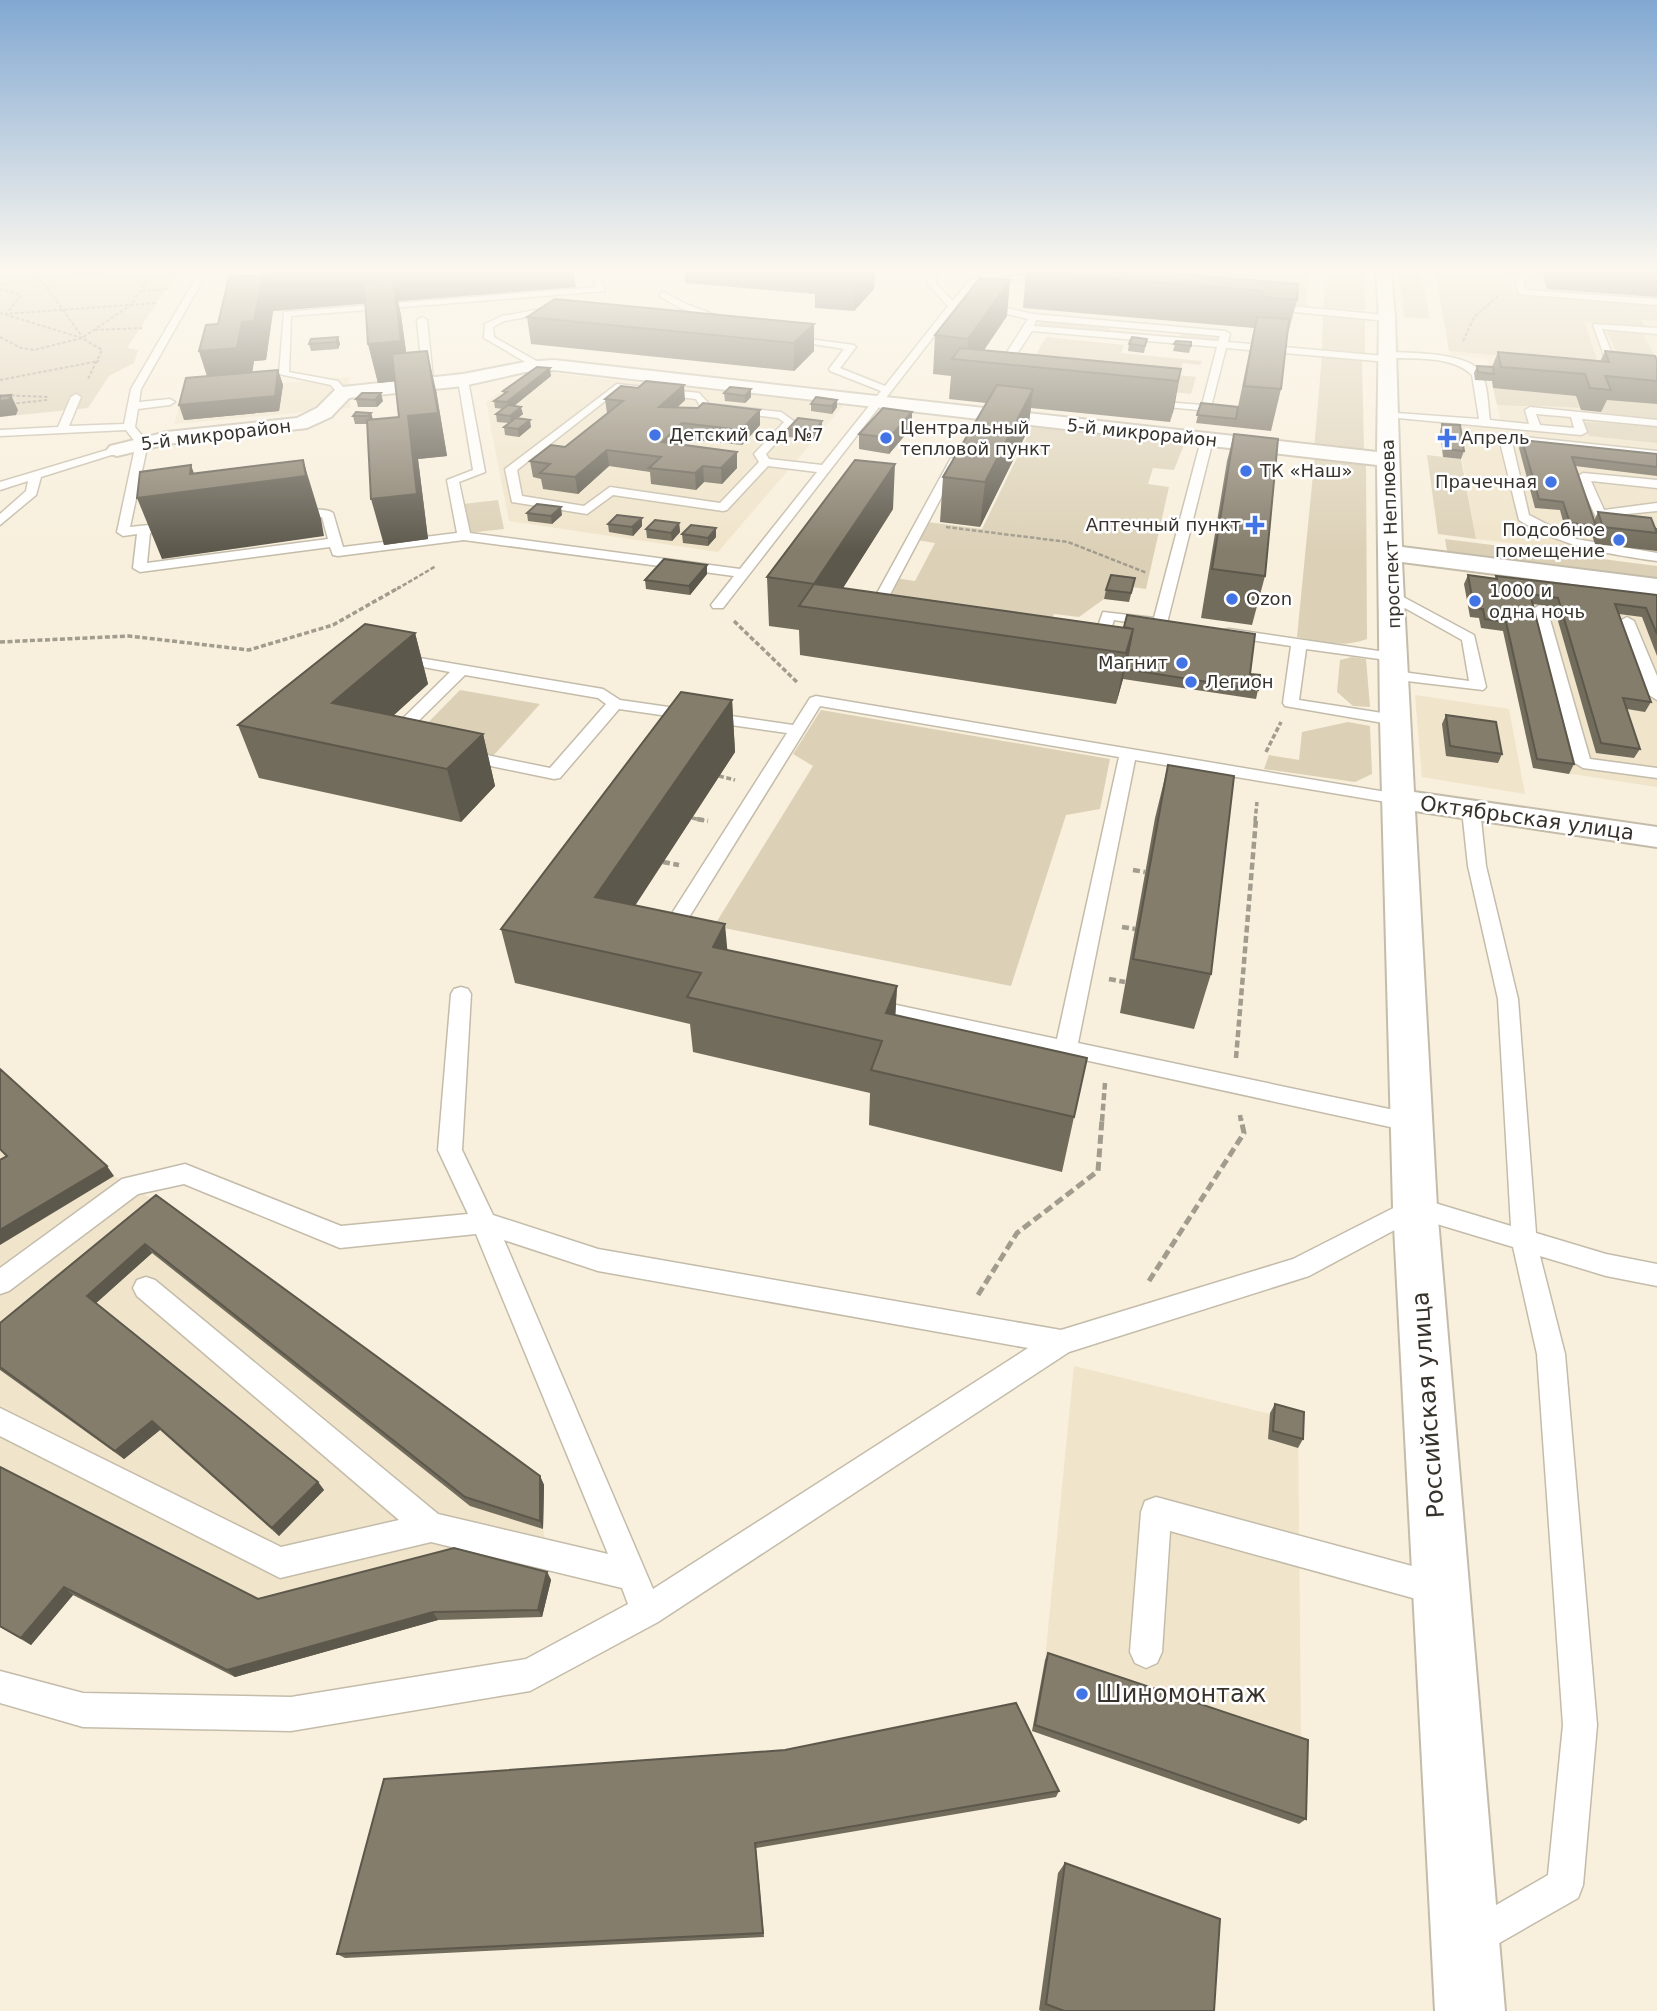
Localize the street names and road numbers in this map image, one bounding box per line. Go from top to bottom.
street label: 5-й микрорайон [1066,414,1218,451]
street label: 5-й микрорайон [140,415,292,454]
street label: проспект Неплюева [1377,439,1404,629]
street label: Октябрьская улица [1418,791,1636,845]
street label: Российская улица [1406,1291,1450,1519]

